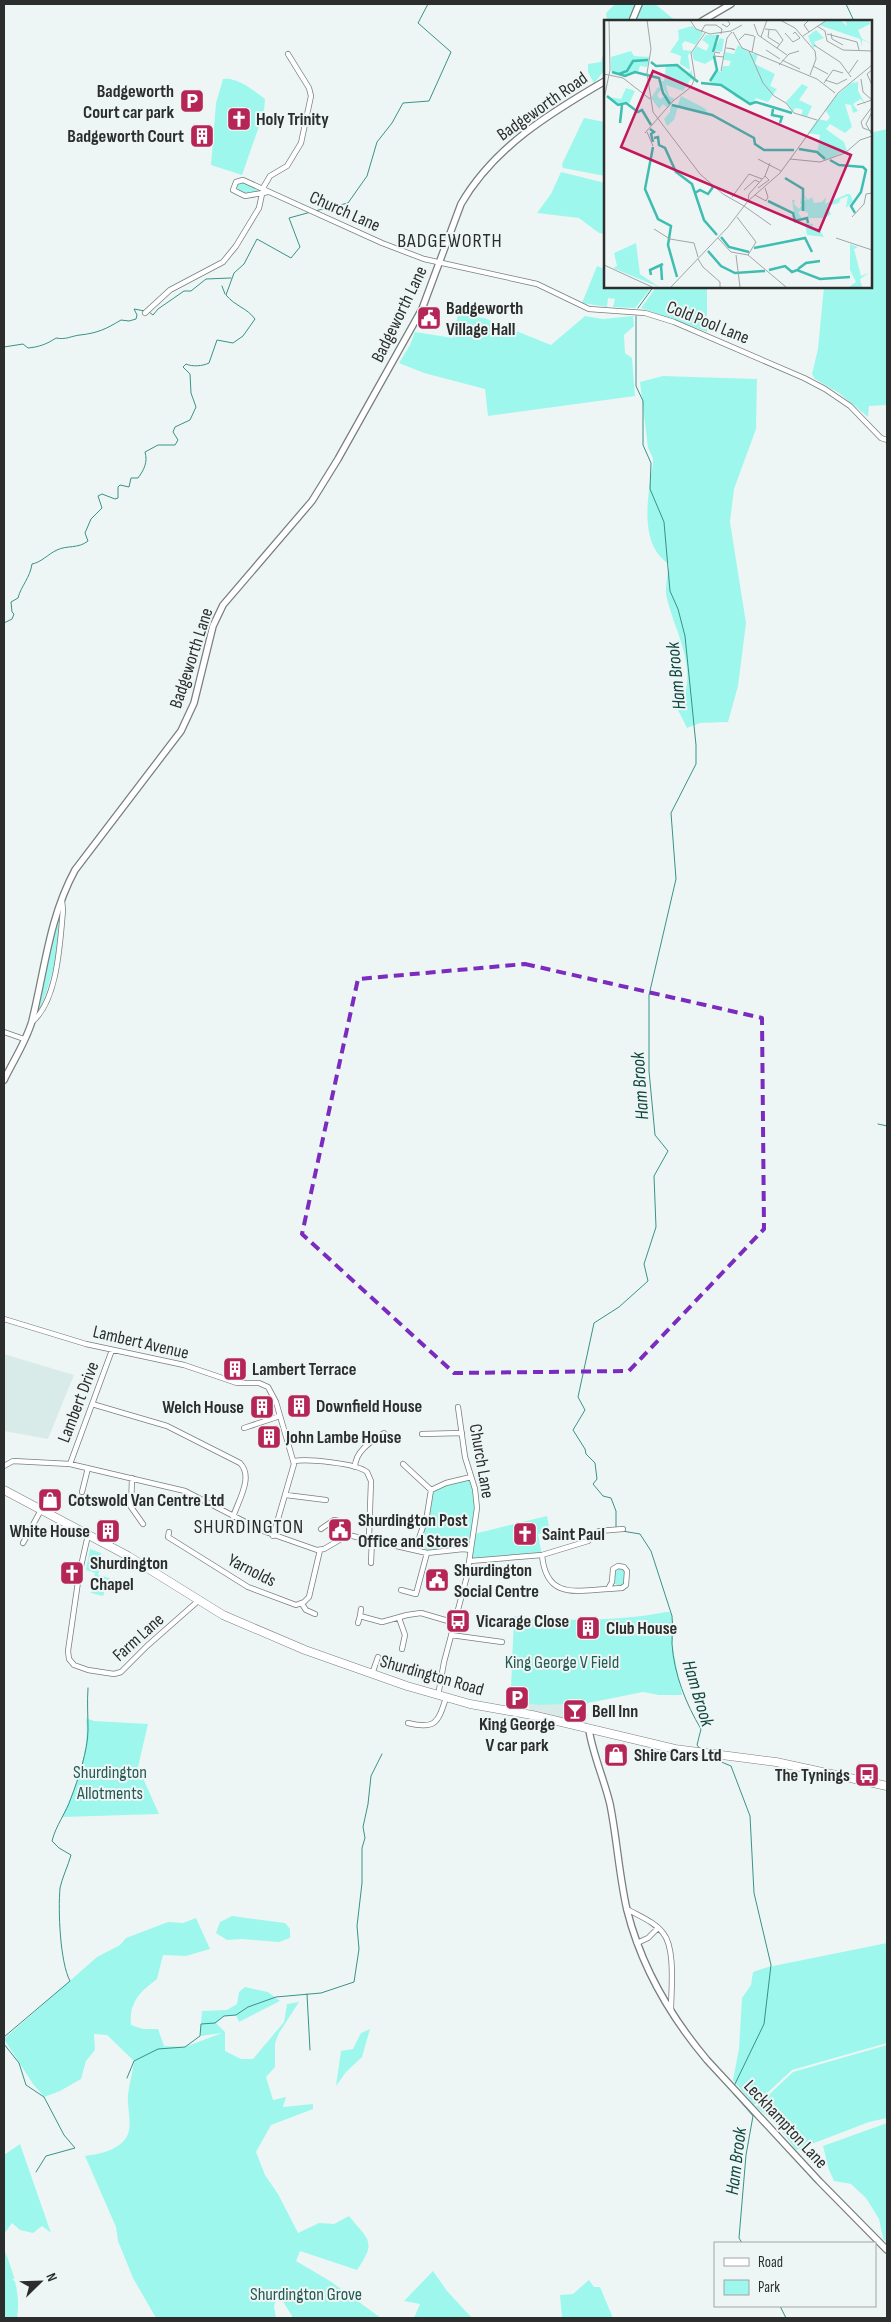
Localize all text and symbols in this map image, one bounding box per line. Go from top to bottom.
inset map [604,20,871,288]
street label: Badgeworth Road [493,67,592,145]
place label: Badgeworth Court car park [83,81,174,123]
parking icon: Badgeworth Court car park [179,88,205,114]
church icon: Holy Trinity [226,106,252,132]
place label: Holy Trinity [256,109,329,130]
building icon: Badgeworth Court [189,123,215,149]
place label: Badgeworth Court [67,126,184,147]
street label: Church Lane [306,187,383,236]
district label: BADGEWORTH [397,229,503,253]
street label: Badgeworth Lane [367,263,432,366]
street label: Cold Pool Lane [664,296,752,349]
place label: Badgeworth Village Hall [446,298,523,340]
public building icon: Badgeworth Village Hall [416,305,442,331]
street label: Badgeworth Lane [165,605,218,711]
water label: Ham Brook [661,640,691,711]
water label: Ham Brook [627,1050,654,1121]
street label: Lambert Avenue [91,1321,191,1364]
building icon: Lambert Terrace [222,1356,248,1382]
street label: Lambert Drive [53,1359,104,1446]
place label: Lambert Terrace [252,1359,357,1380]
building icon: Downfield House [286,1393,312,1419]
building icon: Welch House [249,1394,275,1420]
place label: Downfield House [316,1396,422,1417]
place label: Welch House [162,1397,244,1418]
street label: Church Lane [465,1422,498,1500]
building icon: John Lambe House [256,1424,282,1450]
place label: John Lambe House [285,1427,401,1448]
shop icon: Cotswold Van Centre Ltd [37,1487,63,1513]
place label: Cotswold Van Centre Ltd [68,1490,224,1511]
place label: Shurdington Post Office and Stores [358,1510,468,1552]
district label: SHURDINGTON [194,1515,304,1539]
public building icon: Shurdington Post Office and Stores [327,1517,353,1543]
building icon: White House [95,1518,121,1544]
place label: White House [10,1521,90,1542]
church icon: Saint Paul [512,1521,538,1547]
place label: Saint Paul [542,1524,605,1545]
street label: Yarnolds [224,1549,279,1591]
place label: Shurdington Chapel [90,1553,168,1595]
church icon: Shurdington Chapel [59,1560,85,1586]
place label: Shurdington Social Centre [454,1560,539,1602]
public building icon: Shurdington Social Centre [424,1567,450,1593]
bus stop icon: Vicarage Close [445,1608,471,1634]
street label: Farm Lane [108,1609,168,1666]
place label: Vicarage Close [476,1611,569,1632]
building icon: Club House [575,1615,601,1641]
place label: Club House [606,1618,677,1639]
street label: Shurdington Road [378,1651,486,1700]
park label: King George V Field [505,1652,619,1673]
water label: Ham Brook [677,1658,719,1730]
parking icon: King George V car park [504,1685,530,1711]
bar icon: Bell Inn [562,1698,588,1724]
place label: Bell Inn [592,1701,638,1722]
place label: King George V car park [479,1714,555,1756]
shop icon: Shire Cars Ltd [603,1742,629,1768]
place label: Shire Cars Ltd [634,1745,722,1766]
park label: Shurdington Allotments [73,1762,147,1804]
bus stop icon: The Tynings [854,1762,880,1788]
place label: The Tynings [775,1765,850,1786]
street label: Leckhampton Lane [739,2076,832,2173]
water label: Ham Brook [721,2125,752,2196]
legend [714,2242,876,2307]
text: Road [758,2253,783,2272]
north arrow [15,2257,65,2307]
text: N [42,2270,61,2284]
text: Park [758,2278,780,2297]
park label: Shurdington Grove [250,2284,362,2305]

